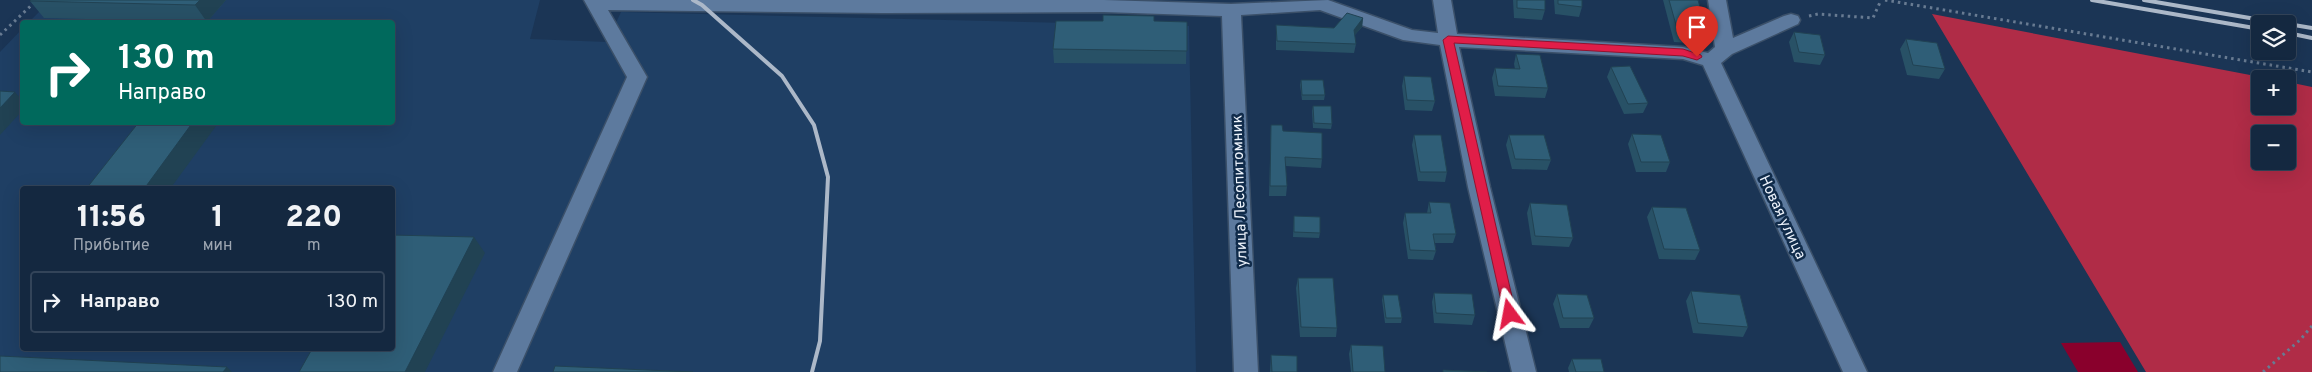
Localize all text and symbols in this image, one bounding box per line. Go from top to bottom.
pin [1676,6,1718,57]
icon: arrive [1683,13,1711,41]
map controls [2251,15,2296,170]
button: layers [2251,15,2296,60]
text: 130 m [118,37,215,81]
icon: right [35,40,100,105]
button: + [2251,70,2296,115]
text: Направо [118,80,206,107]
street label: улица Лесопитомник [1228,115,1253,267]
button: − [2251,125,2296,170]
street label: Новая улица [1754,173,1809,263]
text: 11:56 [77,200,146,237]
text: 1 [211,200,224,237]
text: 220 [285,200,342,237]
text: Прибытие [73,236,150,256]
text: мин [203,236,233,256]
text: m [307,236,321,256]
position arrow [1483,287,1535,339]
icon: right [37,288,65,316]
text: Направо [80,290,160,314]
text: 130 m [327,290,378,314]

